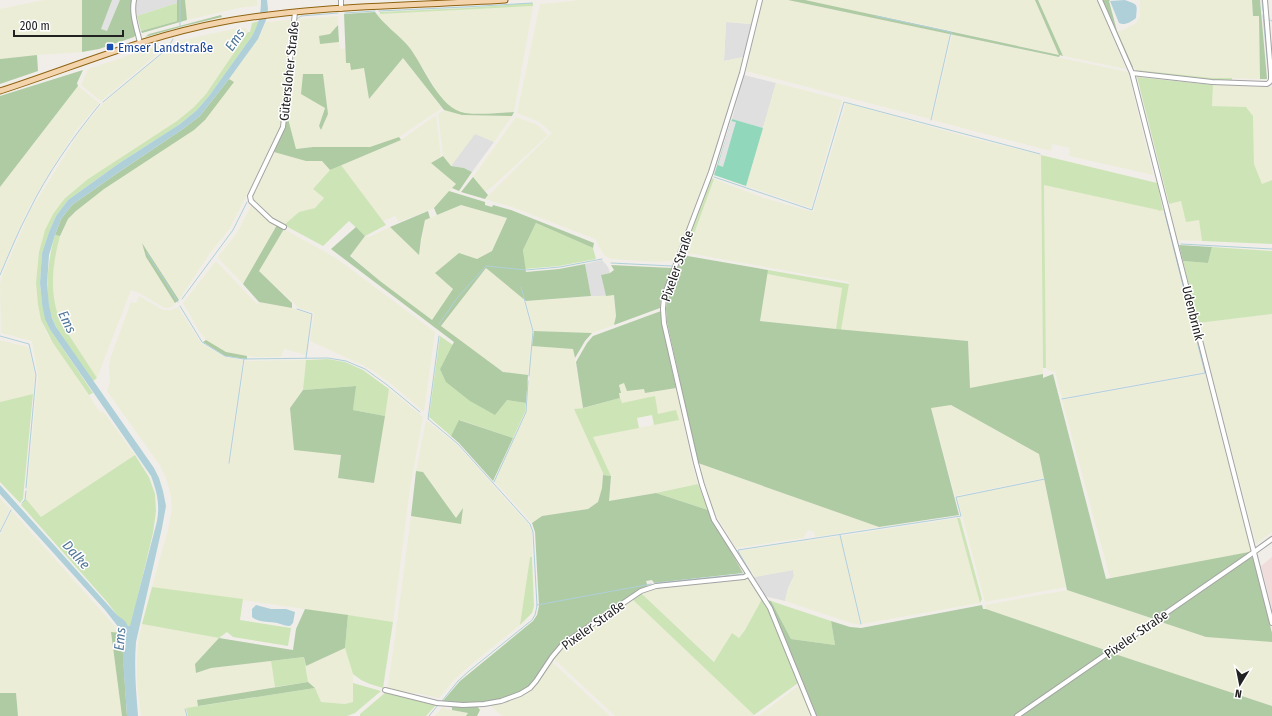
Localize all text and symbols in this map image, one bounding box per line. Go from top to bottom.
scale bar [14,12,123,38]
text: 200 m [20,19,50,33]
street label: Gütersloher Straße [276,20,302,122]
water label: Ems [221,26,249,54]
place label: Emser Landstraße [118,40,213,55]
marker: Emser Landstraße [105,42,115,52]
street label: Pixeler Straße [658,229,696,303]
street label: Udenbrink [1179,284,1207,343]
water label: Ems [54,308,80,336]
water label: Dalke [59,537,93,573]
street label: Pixeler Straße [559,597,627,653]
street label: Pixeler Straße [1101,607,1171,661]
water label: Ems [111,627,129,651]
north arrow [1220,664,1260,704]
text: N [1234,686,1243,700]

